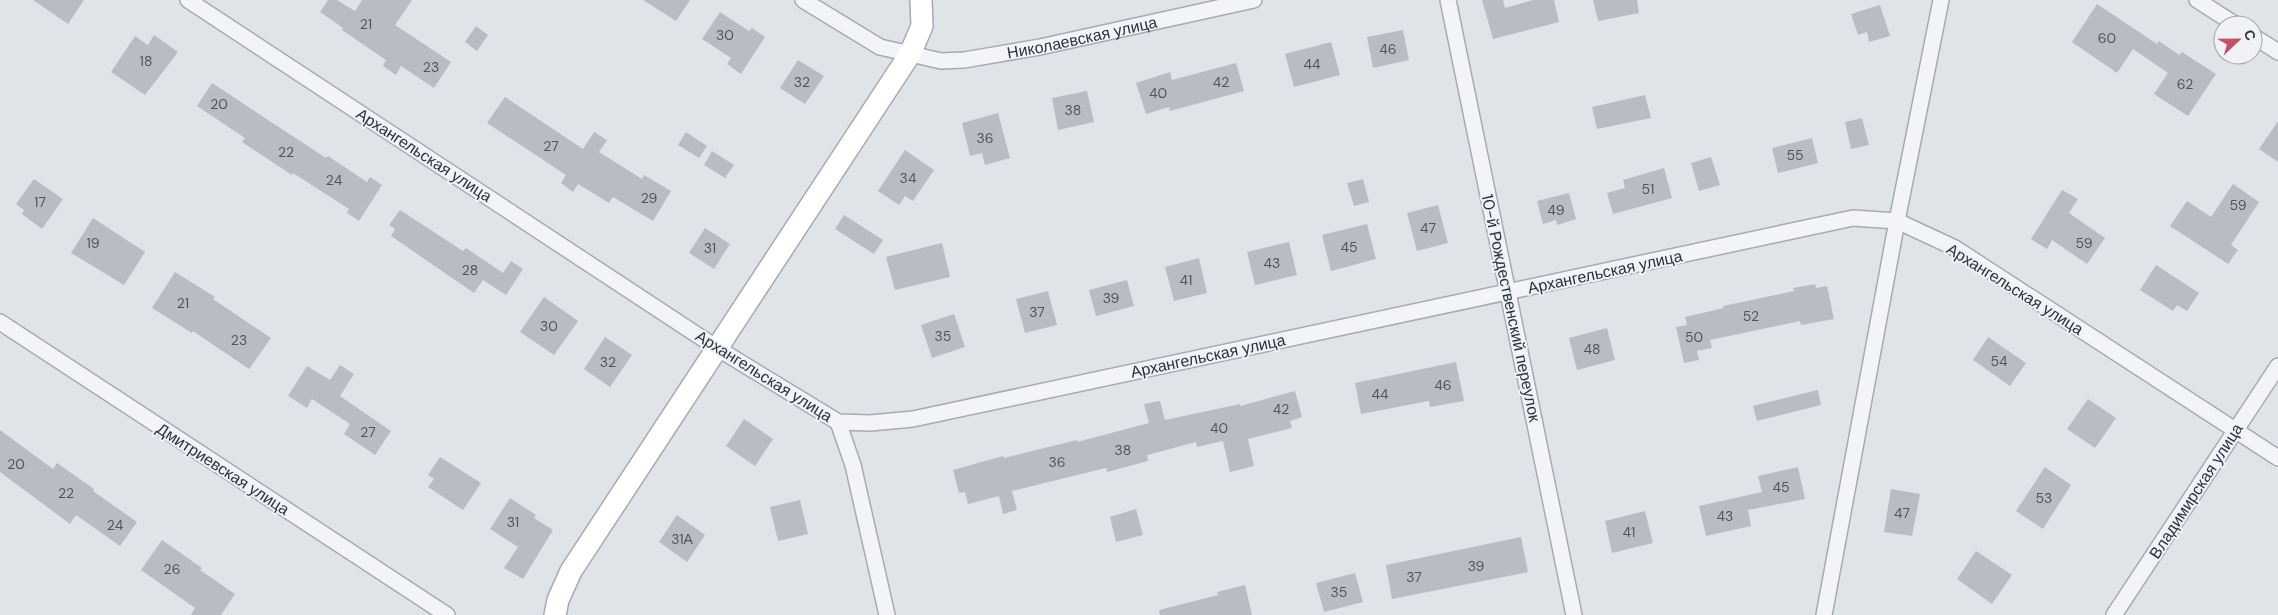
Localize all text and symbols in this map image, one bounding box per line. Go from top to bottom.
street label: Николаевская улица [1005,11,1159,63]
house number: 21 [360,15,372,33]
north arrow [2213,15,2263,65]
house number: 30 [716,26,734,44]
text: С [2240,27,2260,43]
house number: 60 [2098,29,2116,47]
house number: 46 [1379,40,1397,58]
house number: 18 [140,52,152,70]
house number: 44 [1304,55,1321,73]
house number: 23 [423,58,439,76]
house number: 32 [794,73,810,91]
house number: 42 [1213,73,1229,91]
house number: 62 [2177,75,2193,93]
house number: 40 [1149,84,1167,102]
house number: 20 [210,95,228,113]
house number: 38 [1065,101,1081,119]
street label: Архангельская улица [352,103,496,207]
house number: 36 [976,129,994,147]
house number: 27 [543,137,559,155]
house number: 22 [278,143,294,161]
house number: 55 [1786,146,1804,164]
house number: 34 [900,169,917,187]
house number: 24 [326,171,343,189]
house number: 51 [1642,180,1654,198]
house number: 29 [641,189,658,207]
street label: 10-й Рождественский переулок [1477,192,1546,425]
house number: 17 [34,193,46,211]
house number: 59 [2230,196,2247,214]
house number: 49 [1547,201,1565,219]
house number: 47 [1420,219,1436,237]
house number: 19 [86,234,100,252]
house number: 59 [2076,234,2093,252]
house number: 45 [1340,238,1358,256]
street label: Архангельская улица [1943,238,2087,340]
house number: 31 [704,239,716,257]
street label: Архангельская улица [1526,245,1684,299]
house number: 43 [1264,254,1280,272]
house number: 28 [462,261,478,279]
house number: 41 [1180,271,1192,289]
house number: 39 [1103,289,1120,307]
house number: 21 [177,294,189,312]
house number: 37 [1029,303,1045,321]
house number: 52 [1743,307,1759,325]
house number: 30 [540,317,558,335]
street label: Архангельская улица [692,325,836,427]
house number: 35 [935,327,951,345]
house number: 50 [1685,328,1703,346]
street label: Архангельская улица [1129,329,1287,383]
house number: 23 [231,331,247,349]
house number: 48 [1583,340,1601,358]
house number: 54 [1990,352,2008,370]
house number: 32 [600,353,616,371]
house number: 46 [1434,376,1452,394]
house number: 44 [1372,385,1389,403]
house number: 42 [1273,400,1289,418]
street label: Дмитриевская улица [153,418,294,520]
house number: 40 [1210,419,1228,437]
street label: Владимирская улица [2144,419,2248,563]
house number: 27 [360,423,376,441]
house number: 38 [1115,441,1131,459]
house number: 36 [1048,453,1066,471]
house number: 20 [7,455,25,473]
house number: 45 [1772,478,1790,496]
house number: 22 [58,484,74,502]
house number: 53 [2036,489,2052,507]
house number: 47 [1894,504,1910,522]
house number: 43 [1717,507,1733,525]
house number: 31 [507,513,519,531]
house number: 24 [107,516,124,534]
house number: 41 [1623,523,1635,541]
house number: 31А [671,530,694,548]
house number: 39 [1468,557,1485,575]
house number: 26 [164,560,180,578]
house number: 37 [1406,568,1422,586]
house number: 35 [1331,583,1347,601]

